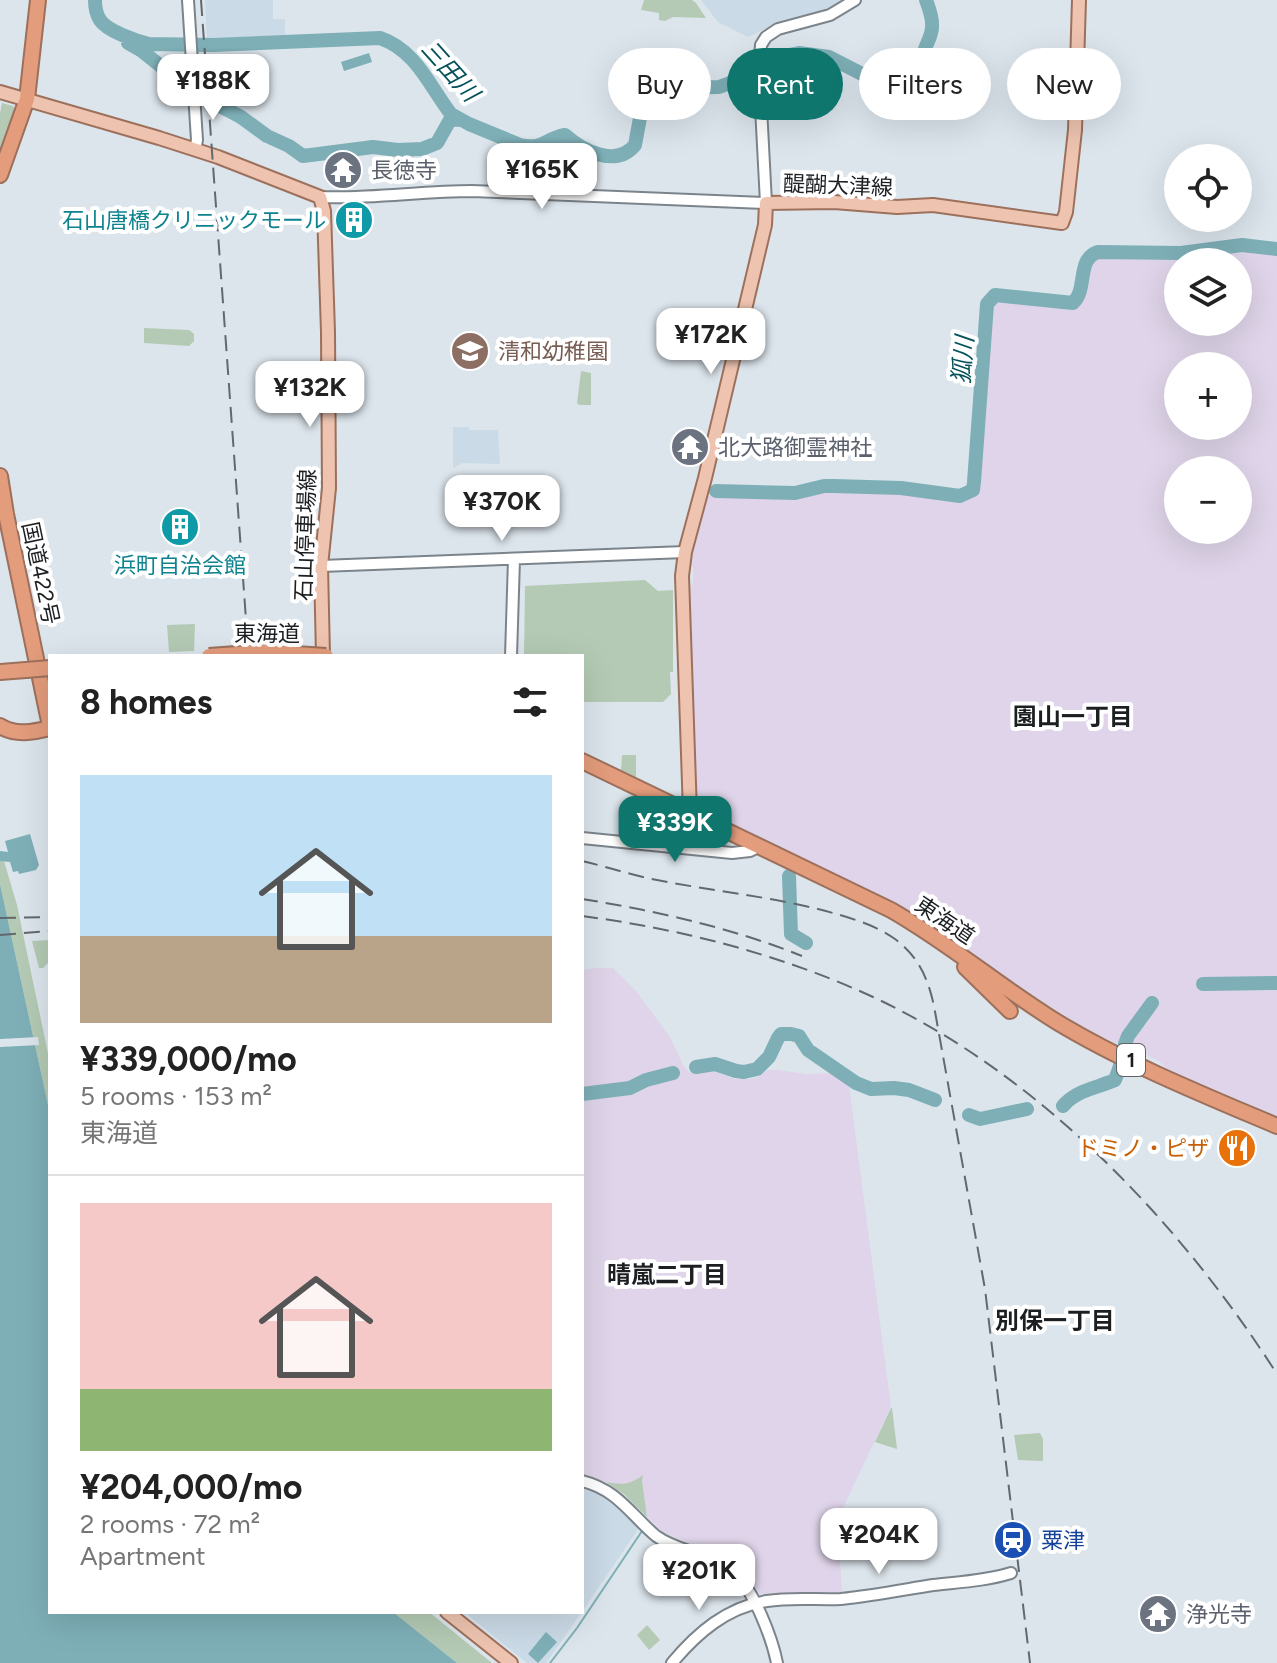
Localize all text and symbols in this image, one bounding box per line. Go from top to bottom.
water label: 三田川 [416,34,487,109]
chip: Buy [608,48,711,120]
chip: Rent [727,48,843,120]
chip: Filters [859,48,991,120]
chip: New [1007,48,1121,120]
pin: ¥188K [157,54,269,122]
text: ¥188K [175,64,251,96]
pin: ¥165K [486,143,598,211]
map controls [1164,144,1252,544]
button: locate [1164,144,1252,232]
temple icon: 長徳寺 [322,149,364,191]
text: ¥165K [505,153,579,185]
place label: 長徳寺 [371,157,437,184]
street label: 醍醐大津線 [783,170,893,201]
building icon: 石山唐橋クリニックモール [333,199,375,241]
place label: 石山唐橋クリニックモール [62,207,326,234]
button: layers [1164,248,1252,336]
pin: ¥172K [655,308,767,376]
text: ¥172K [674,318,748,350]
school or university icon: 清和幼稚園 [449,330,491,372]
water label: 狐川 [946,332,979,385]
place label: 清和幼稚園 [498,338,608,365]
button: + [1164,352,1252,440]
pin: ¥132K [254,361,366,429]
text: ¥132K [273,371,347,403]
temple icon: 北大路御霊神社 [669,426,711,468]
place label: 北大路御霊神社 [718,434,872,461]
button: − [1164,456,1252,544]
street label: 石山停車場線 [290,469,321,601]
pin: ¥370K [446,475,558,543]
text: ¥370K [463,485,541,517]
building icon: 浜町自治会館 [159,506,201,548]
street label: 国道422号 [16,519,65,627]
place label: 浜町自治会館 [114,552,246,579]
street label: 東海道 [234,620,300,647]
icon: filters [508,680,552,724]
text: 8 homes [80,682,212,723]
district label: 園山一丁目 [1013,702,1133,731]
pin: ¥339K [619,796,731,864]
text: ¥339K [637,806,713,838]
icon: home [244,827,388,971]
street label: 東海道 [910,891,980,950]
text: ¥339,000/mo [80,1039,297,1080]
road number: 1 [1117,1044,1145,1076]
text: 5 rooms · 153 m² [80,1080,272,1112]
text: 東海道 [80,1117,158,1149]
restaurant icon: ドミノ・ピザ [1216,1127,1258,1169]
place label: ドミノ・ピザ [1077,1135,1209,1162]
icon: home [244,1255,388,1399]
district label: 晴嵐二丁目 [607,1260,727,1289]
district label: 別保一丁目 [995,1306,1115,1335]
text: ¥204,000/mo [80,1467,302,1508]
text: 2 rooms · 72 m² [80,1508,260,1540]
pin: ¥204K [823,1508,935,1576]
text: ¥204K [838,1518,920,1550]
station icon: 粟津 [992,1519,1034,1561]
place label: 粟津 [1041,1527,1085,1554]
text: Apartment [80,1540,206,1572]
pin: ¥201K [643,1544,755,1612]
text: ¥201K [661,1554,737,1586]
temple icon: 浄光寺 [1137,1593,1179,1635]
place label: 浄光寺 [1186,1601,1252,1628]

